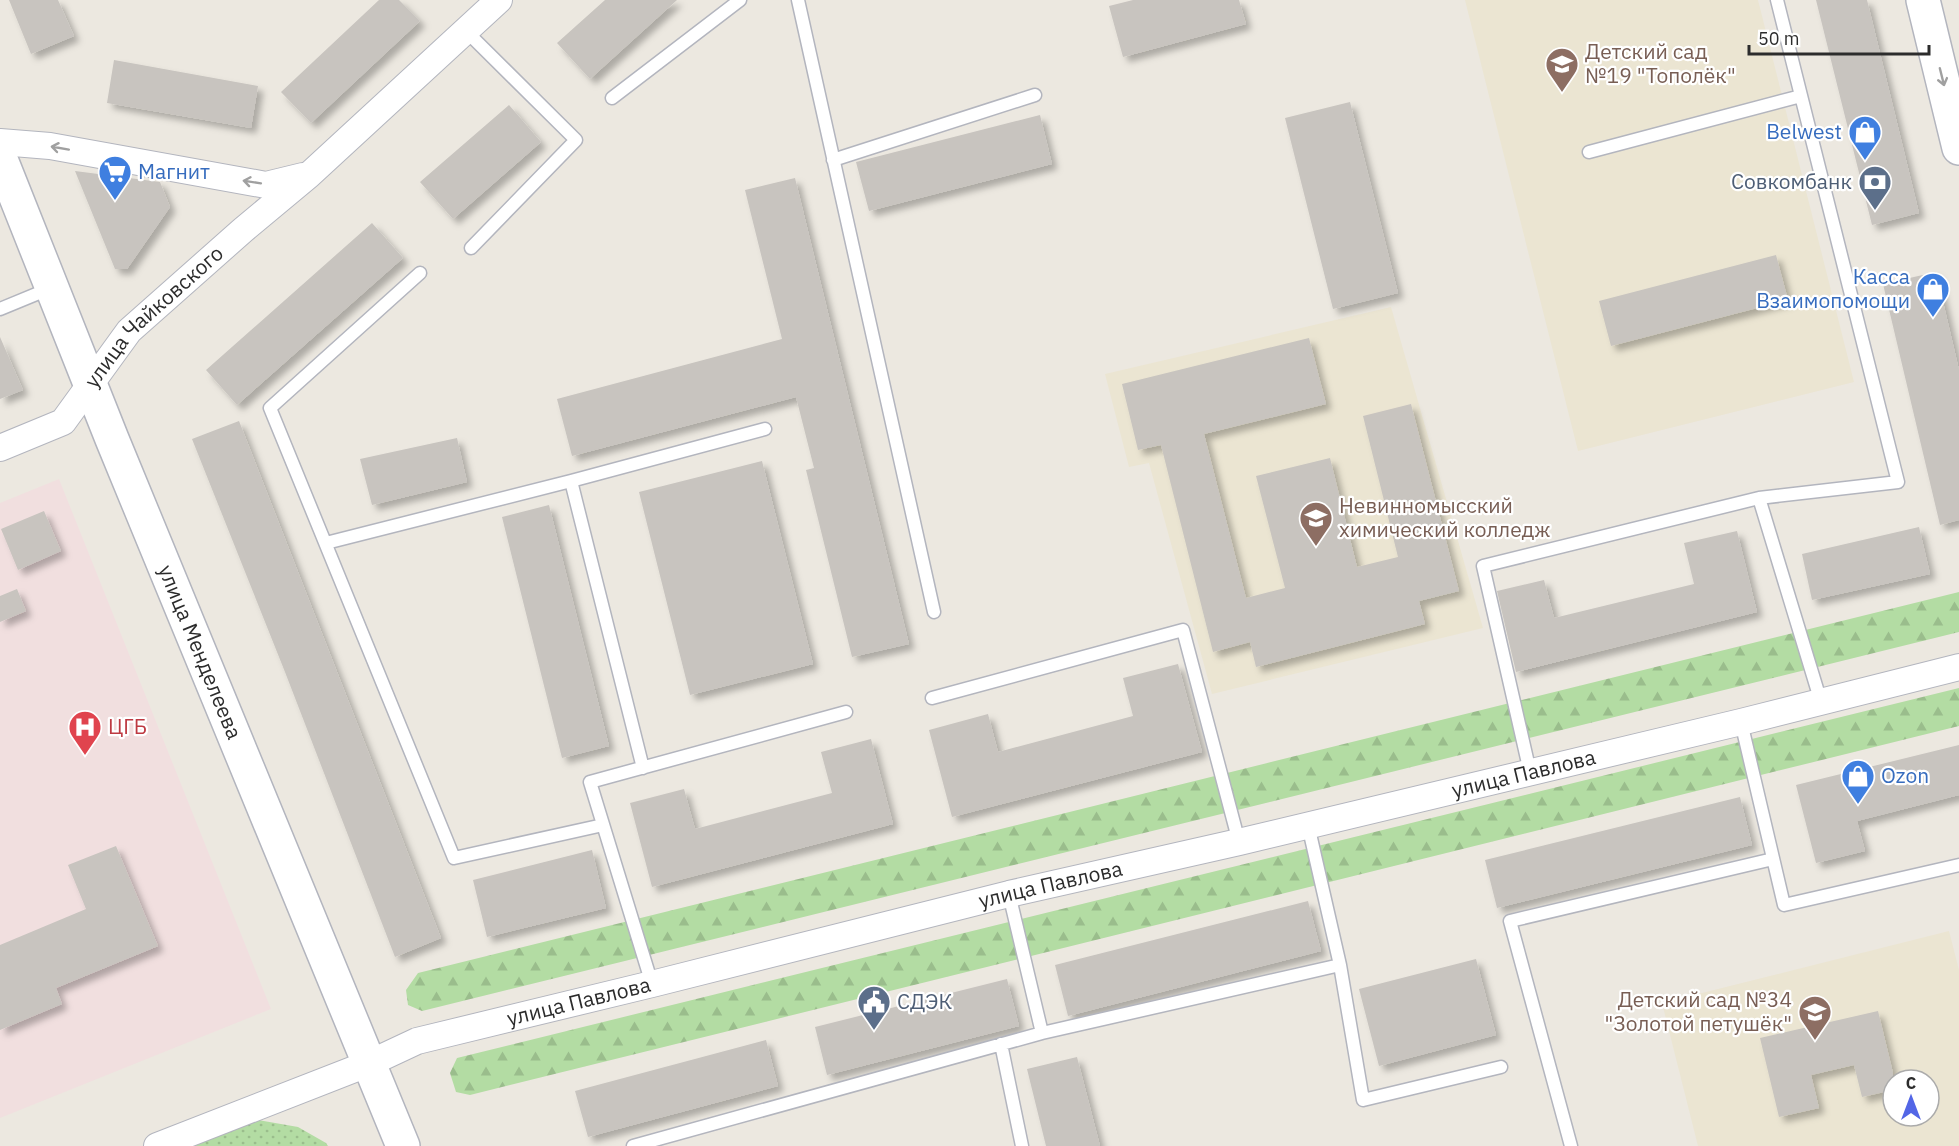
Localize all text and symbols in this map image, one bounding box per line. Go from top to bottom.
scale bar [1749,18,1929,56]
text: 50 m [1758,27,1800,50]
place label: Детский сад №19 "Тополёк" [1585,37,1736,89]
school or university icon: Детский сад №19 "Тополёк" [1544,46,1580,93]
one-way arrow [1936,68,1948,87]
shop icon: Belwest [1847,114,1883,161]
place label: Belwest [1766,117,1842,145]
one-way arrow [50,142,70,153]
supermarket icon: Магнит [97,154,133,201]
place label: Магнит [138,157,210,185]
bank icon: Совкомбанк [1857,164,1893,211]
place label: Совкомбанк [1731,167,1852,195]
one-way arrow [242,177,262,188]
street label: улица Чайковского [77,239,229,393]
place label: Касса Взаимопомощи [1756,262,1910,314]
shop icon: Касса Взаимопомощи [1915,271,1951,318]
place label: Невинномысский химический колледж [1339,491,1550,543]
school or university icon: Невинномысский химический колледж [1298,500,1334,547]
street label: улица Менделеева [152,561,249,743]
hospital icon: ЦГБ [67,709,103,756]
place label: ЦГБ [108,712,147,740]
street label: улица Павлова [1449,742,1598,804]
shop icon: Ozon [1840,758,1876,805]
place label: Ozon [1881,761,1929,789]
street label: улица Павлова [975,854,1125,914]
street label: улица Павлова [504,970,653,1032]
public building icon: СДЭК [856,984,892,1031]
place label: Детский сад №34 "Золотой петушёк" [1605,985,1792,1037]
place label: СДЭК [897,987,952,1015]
school or university icon: Детский сад №34 "Золотой петушёк" [1797,994,1833,1041]
north arrow [1881,1068,1941,1128]
text: С [1906,1073,1916,1093]

